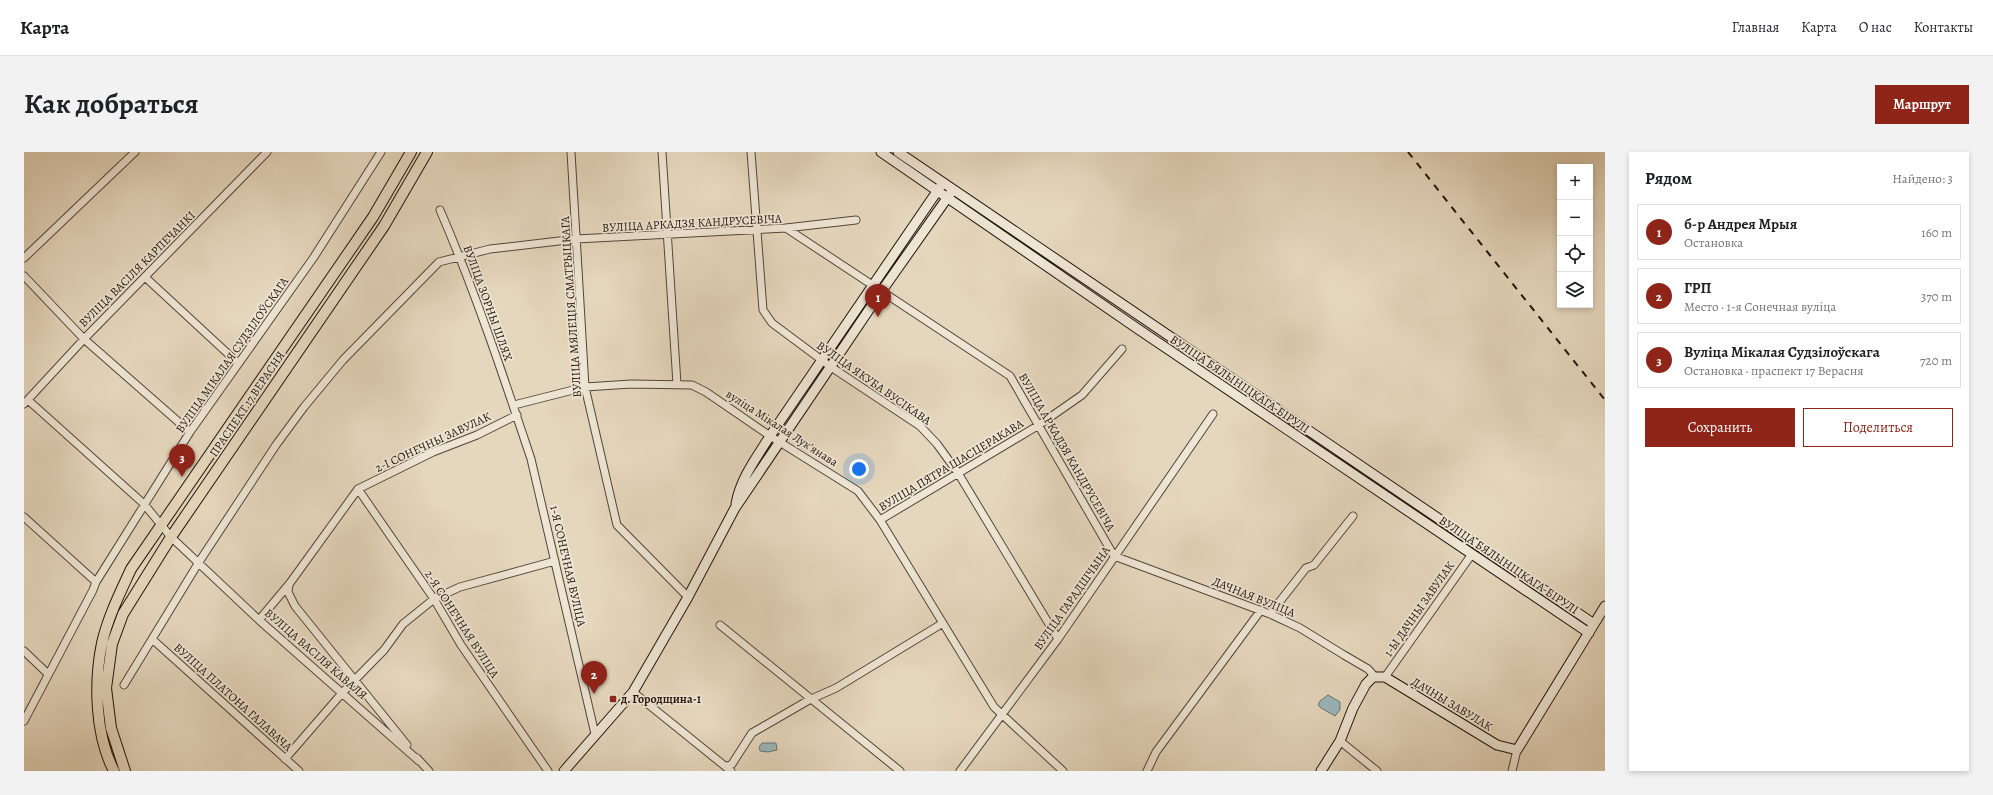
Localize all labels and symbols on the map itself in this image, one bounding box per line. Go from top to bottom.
street label: ВУЛІЦА ВАСІЛЯ КАРПЕЧАНКІ [75,207,199,331]
street label: ВУЛІЦА АРКАДЗЯ КАНДРУСЕВІЧА [602,210,783,236]
street label: ВУЛІЦА МЯЛЕЦІЯ СМАТРЫЦКАГА [557,215,585,398]
street label: ВУЛІЦА ЗОРНЫ ШЛЯХ [460,243,516,363]
street label: ВУЛІЦА МІКАЛАЯ СУДЗІЛОЎСКАГА [172,273,293,436]
pin: 1 [865,284,891,317]
street label: ВУЛІЦА БЯЛЫНІЦКАГА-БІРУЛІ [1167,331,1313,437]
street label: ВУЛІЦА ЯКУБА ВУСІКАВА [814,337,935,429]
street label: ПРАСПЕКТ 17 ВЕРАСНЯ [206,348,288,460]
street label: ВУЛІЦА АРКАДЗЯ КАНДРУСЕВІЧА [1015,370,1119,535]
street label: вуліца Мікалая Лукʼянава [723,386,841,470]
street label: 2-І СОНЕЧНЫ ЗАВУЛАК [373,408,494,476]
street label: ВУЛІЦА ПЯТРА ШАСЦЕРАКАВА [876,415,1027,515]
pin: 3 [169,444,195,477]
your location [849,459,869,479]
street label: 1-Я СОНЕЧНАЯ ВУЛІЦА [546,504,590,629]
street label: ВУЛІЦА БЯЛЫНІЦКАГА-БІРУЛІ [1436,512,1582,618]
street label: ВУЛІЦА ГАРАДШЧЫНА [1030,542,1114,653]
street label: 1-Ы ДАЧНЫ ЗАВУЛАК [1380,558,1458,660]
street label: 2-Я СОНЕЧНАЯ ВУЛІЦА [421,567,503,682]
street label: ДАЧНАЯ ВУЛІЦА [1210,573,1299,621]
street label: ВУЛІЦА ВАСІЛЯ КАВАЛЯ [261,605,371,703]
street label: ВУЛІЦА ПЛАТОНА ГАЛАВАЧА [170,639,296,755]
pin: 2 [581,661,607,694]
street label: ДАЧНЫ ЗАВУЛАК [1409,673,1496,735]
place label: д. Городщина-1 [620,691,702,707]
marker: д. Городщина-1 [608,694,618,704]

